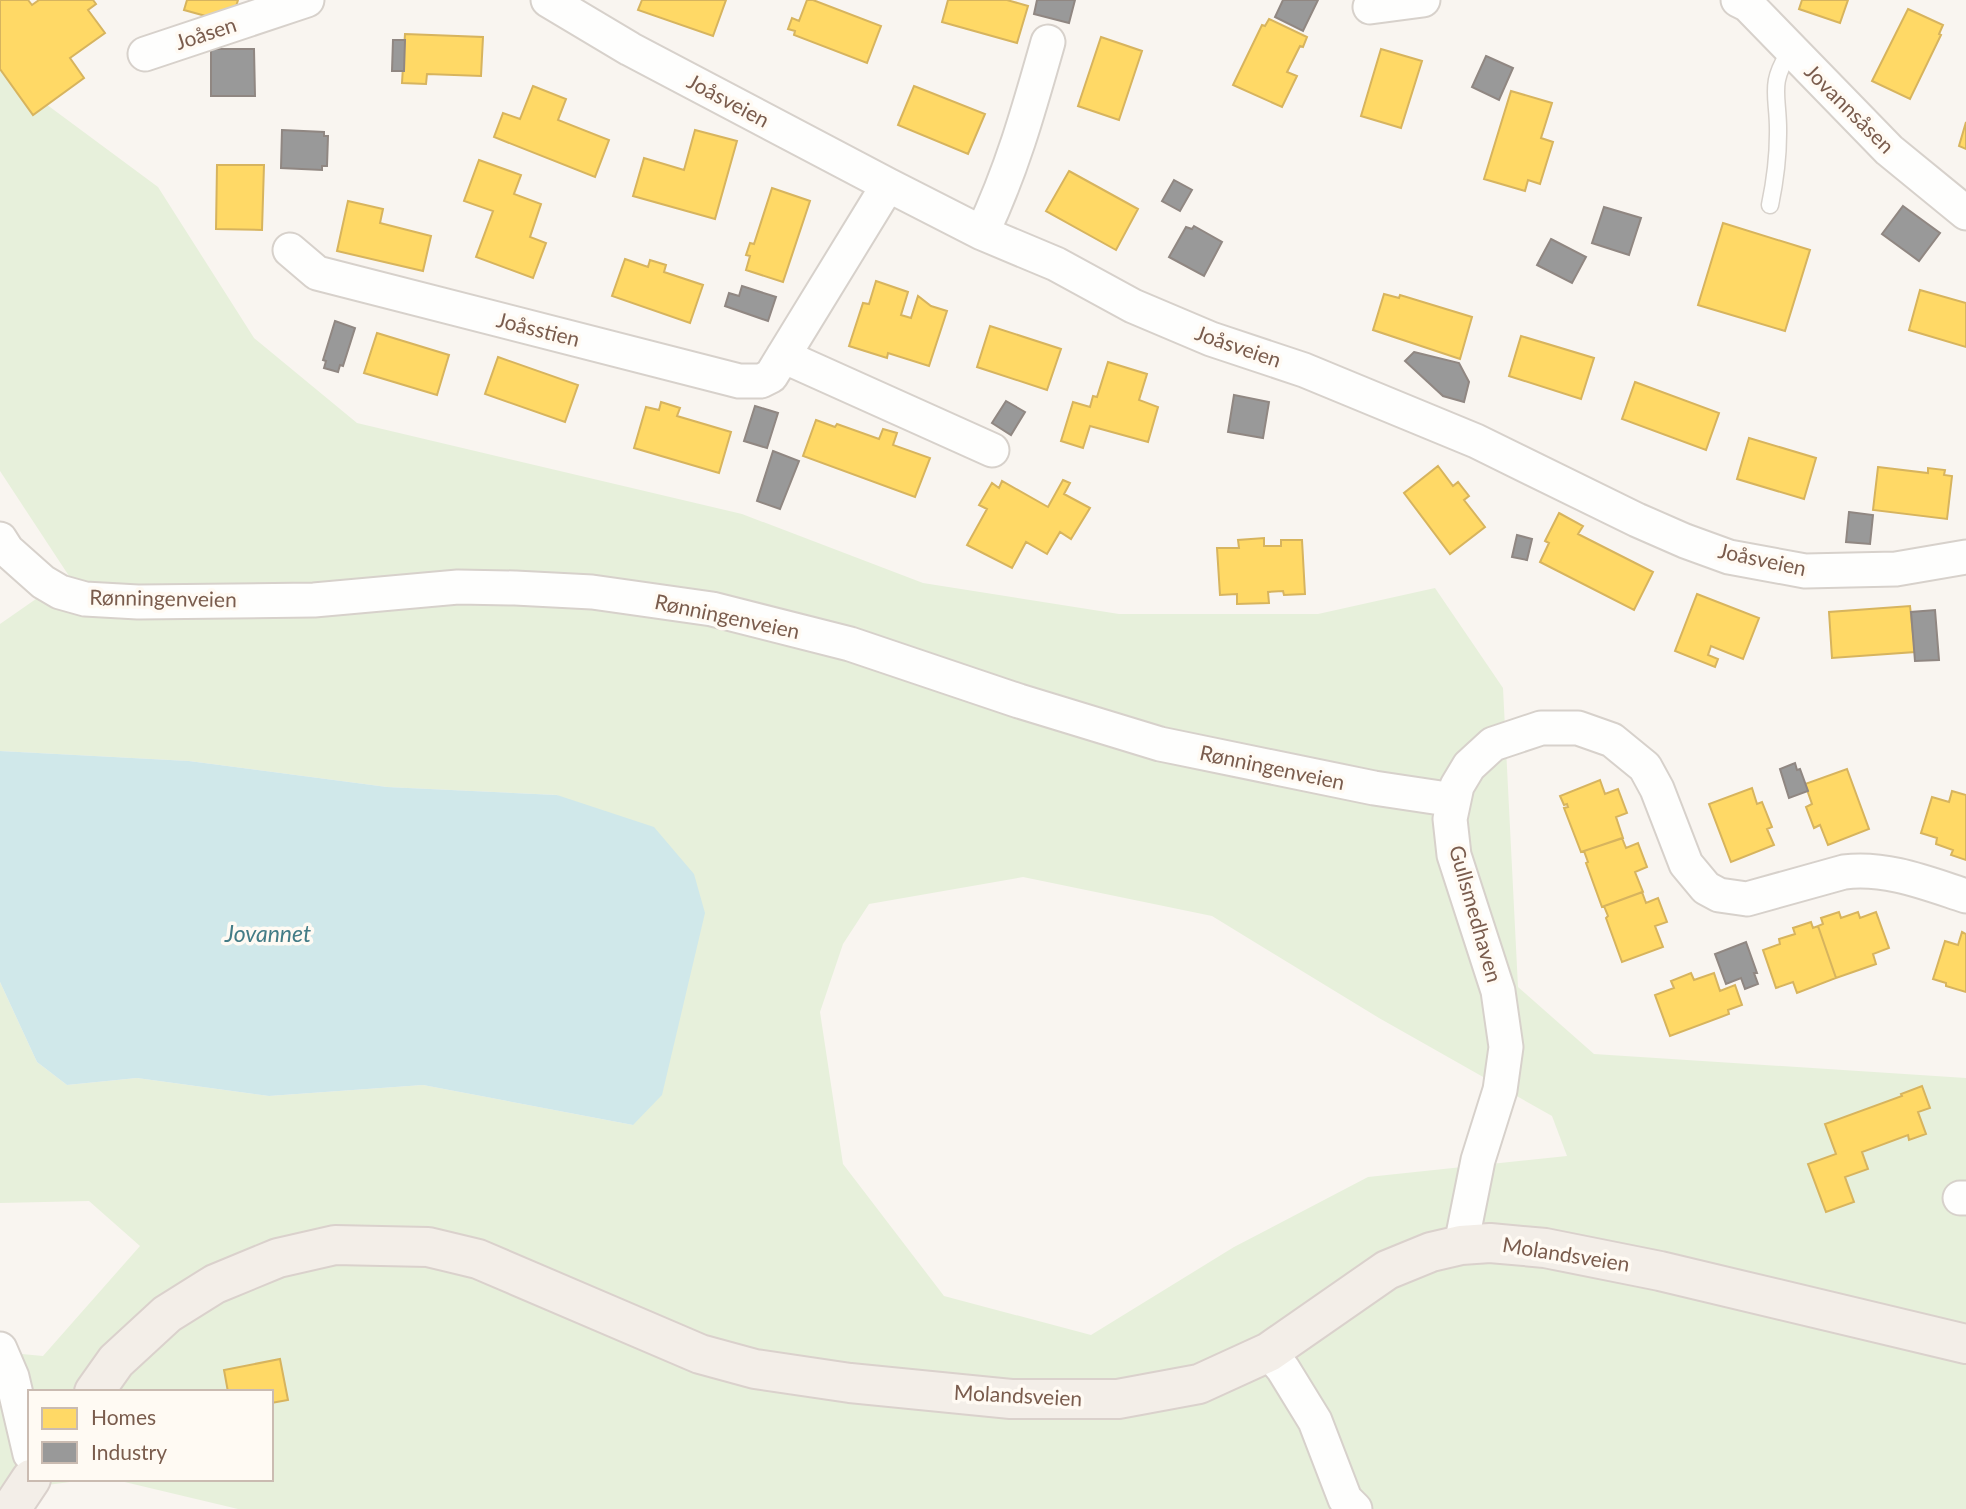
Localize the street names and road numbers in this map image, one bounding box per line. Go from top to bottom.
street label: Joåsen [172,11,239,54]
street label: Jovannsåsen [1800,58,1900,158]
street label: Joåsveien [683,68,774,132]
street label: Joåsstien [494,306,583,351]
street label: Joåsveien [1192,319,1285,372]
street label: Joåsveien [1716,537,1809,580]
street label: Rønningenveien [89,584,237,611]
street label: Rønningenveien [653,588,802,643]
street label: Rønningenveien [1198,739,1347,794]
street label: Gullsmedhaven [1445,842,1508,985]
street label: Molandsveien [1501,1231,1632,1276]
street label: Molandsveien [953,1379,1083,1410]

